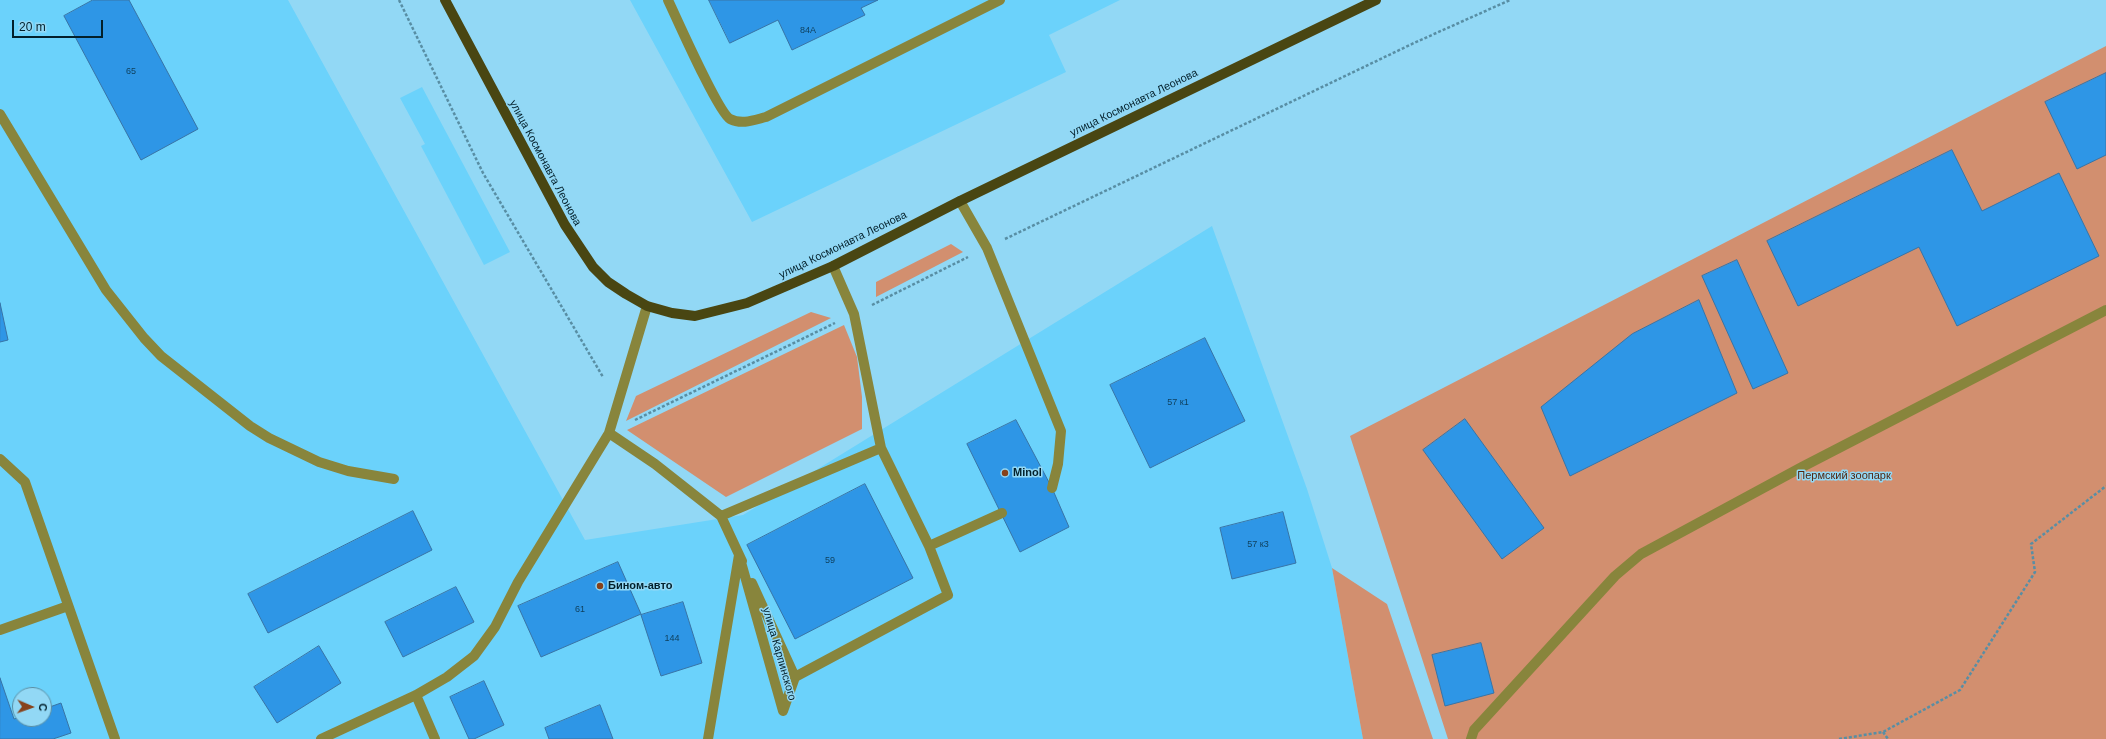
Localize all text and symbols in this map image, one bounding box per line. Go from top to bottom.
scale bar [14,12,105,38]
text: 20 m [19,20,46,34]
house number: 84А [800,26,816,36]
street label: улица Космонавта Леонова [1068,66,1200,140]
house number: 65 [126,67,136,77]
street label: улица Космонавта Леонова [506,98,584,228]
street label: улица Космонавта Леонова [777,208,909,282]
house number: 57 к1 [1167,398,1189,408]
place label: Minol [1013,466,1042,480]
marker: Minol [1000,468,1010,478]
park label: Пермский зоопарк [1797,469,1891,483]
house number: 57 к3 [1247,540,1269,550]
house number: 59 [825,556,835,566]
place label: Бином-авто [608,579,672,593]
marker: Бином-авто [595,581,605,591]
house number: 61 [575,605,585,615]
street label: улица Карпинского [759,606,799,702]
house number: 144 [664,634,680,644]
north arrow [12,687,52,727]
text: С [37,703,49,712]

